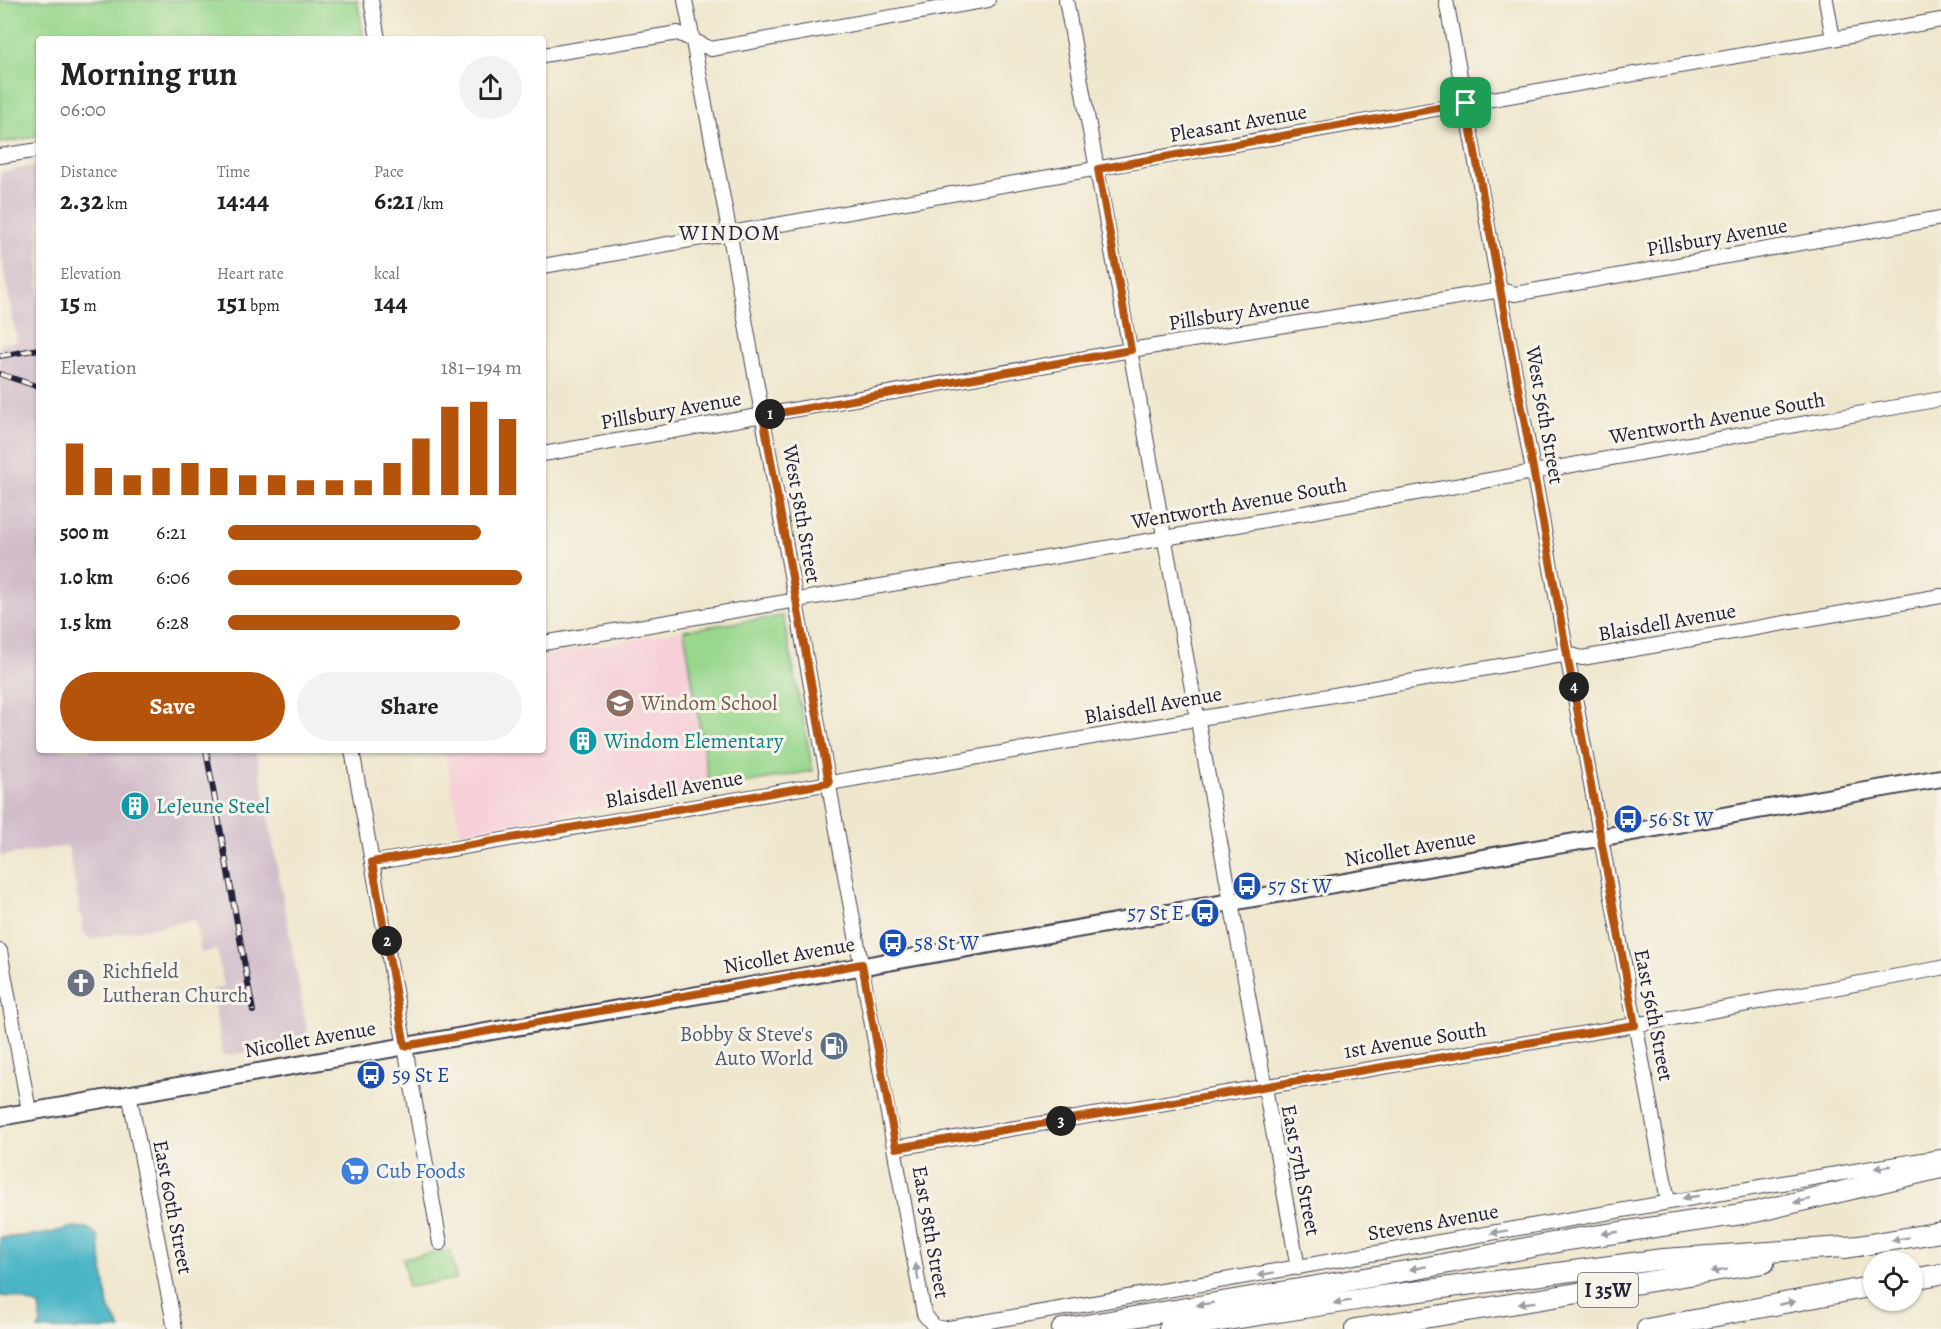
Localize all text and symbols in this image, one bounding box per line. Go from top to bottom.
text: Morning run [60,51,237,96]
button: share [459,56,522,119]
pin [1440,77,1491,128]
icon: arrive [1449,86,1482,119]
text: 06:00 [60,96,106,123]
street label: Pleasant Avenue [1167,97,1309,149]
text: Distance [60,161,117,183]
text: Time [217,161,250,183]
text: Pace [374,161,404,183]
text: 2.32 [60,183,103,218]
text: 14:44 [217,183,269,218]
text: 6:21 [374,183,414,218]
text: km [103,193,128,215]
text: /km [414,193,444,215]
street label: Pillsbury Avenue [1644,211,1790,263]
district label: WINDOM [678,218,781,248]
text: Elevation [60,263,121,285]
text: Heart rate [217,263,284,285]
text: kcal [374,263,400,285]
text: 15 [60,285,80,320]
text: 151 [217,285,247,320]
text: 144 [374,285,408,320]
street label: Pillsbury Avenue [1166,287,1312,337]
text: m [80,295,97,317]
text: bpm [247,295,280,317]
street label: West 56th Street [1519,343,1571,486]
text: Elevation [60,354,137,381]
text: 181–194 m [441,354,522,381]
street label: Pillsbury Avenue [598,384,744,436]
street label: Wentworth Avenue South [1606,385,1827,451]
pin: 1 [755,399,785,429]
text: 1 [767,403,773,425]
street label: West 58th Street [776,442,828,585]
street label: Wentworth Avenue South [1128,470,1349,536]
text: 500 m [60,519,109,546]
text: 6:21 [156,519,186,546]
text: 1.0 km [60,564,113,591]
text: 6:06 [156,564,190,591]
street label: Blaisdell Avenue [1596,596,1738,648]
text: 1.5 km [60,609,112,636]
text: 6:28 [156,609,189,636]
button: Save [60,672,285,741]
button: Share [297,672,522,741]
pin: 4 [1559,672,1589,702]
text: 4 [1570,676,1578,698]
street label: Blaisdell Avenue [1082,679,1224,731]
school or university icon: Windom School [604,687,636,719]
place label: Windom School [640,689,777,717]
building icon: Windom Elementary [567,725,599,757]
place label: Windom Elementary [603,727,784,755]
street label: Blaisdell Avenue [603,763,745,815]
building icon: LeJeune Steel [119,790,151,822]
place label: LeJeune Steel [156,792,270,820]
bus stop icon: 56 St W [1612,803,1644,835]
place label: 56 St W [1649,805,1714,833]
street label: Nicollet Avenue [1342,823,1478,873]
bus stop icon: 57 St W [1231,870,1263,902]
place label: 57 St W [1268,872,1332,900]
bus stop icon: 57 St E [1189,897,1221,929]
place label: 57 St E [1127,899,1184,927]
pin: 2 [372,926,402,956]
bus stop icon: 58 St W [877,927,909,959]
place label: 58 St W [914,929,980,957]
text: 2 [383,930,391,952]
street label: Nicollet Avenue [721,930,857,980]
street label: East 56th Street [1627,947,1681,1083]
place label: Richfield Lutheran Church [102,957,249,1009]
church icon: Richfield Lutheran Church [65,967,97,999]
street label: Nicollet Avenue [242,1014,378,1064]
street label: 1st Avenue South [1342,1015,1488,1065]
place label: Bobby & Steve's Auto World [680,1020,814,1072]
fuel station icon: Bobby & Steve's Auto World [818,1030,850,1062]
bus stop icon: 59 St E [355,1059,387,1091]
place label: 59 St E [392,1061,449,1089]
street label: East 57th Street [1275,1102,1327,1238]
pin: 3 [1046,1106,1076,1136]
text: 3 [1058,1110,1064,1132]
street label: East 60th Street [146,1138,200,1277]
supermarket icon: Cub Foods [339,1155,371,1187]
place label: Cub Foods [376,1157,466,1185]
one-way arrow [1874,1162,1893,1171]
street label: East 58th Street [906,1163,956,1301]
one-way arrow [1681,1193,1700,1202]
street label: Stevens Avenue [1365,1197,1501,1247]
one-way arrow [1792,1197,1811,1206]
one-way arrow [1489,1228,1508,1237]
one-way arrow [1600,1229,1619,1238]
one-way arrow [1890,1235,1909,1244]
map controls [1863,1251,1923,1311]
button: locate [1863,1251,1923,1311]
one-way arrow [912,1262,921,1281]
one-way arrow [1409,1264,1428,1273]
one-way arrow [1709,1267,1728,1276]
one-way arrow [1256,1270,1275,1279]
road number: I 35W [1578,1273,1638,1307]
one-way arrow [1332,1298,1351,1307]
one-way arrow [1517,1298,1536,1307]
one-way arrow [1777,1298,1796,1307]
one-way arrow [1196,1300,1215,1309]

